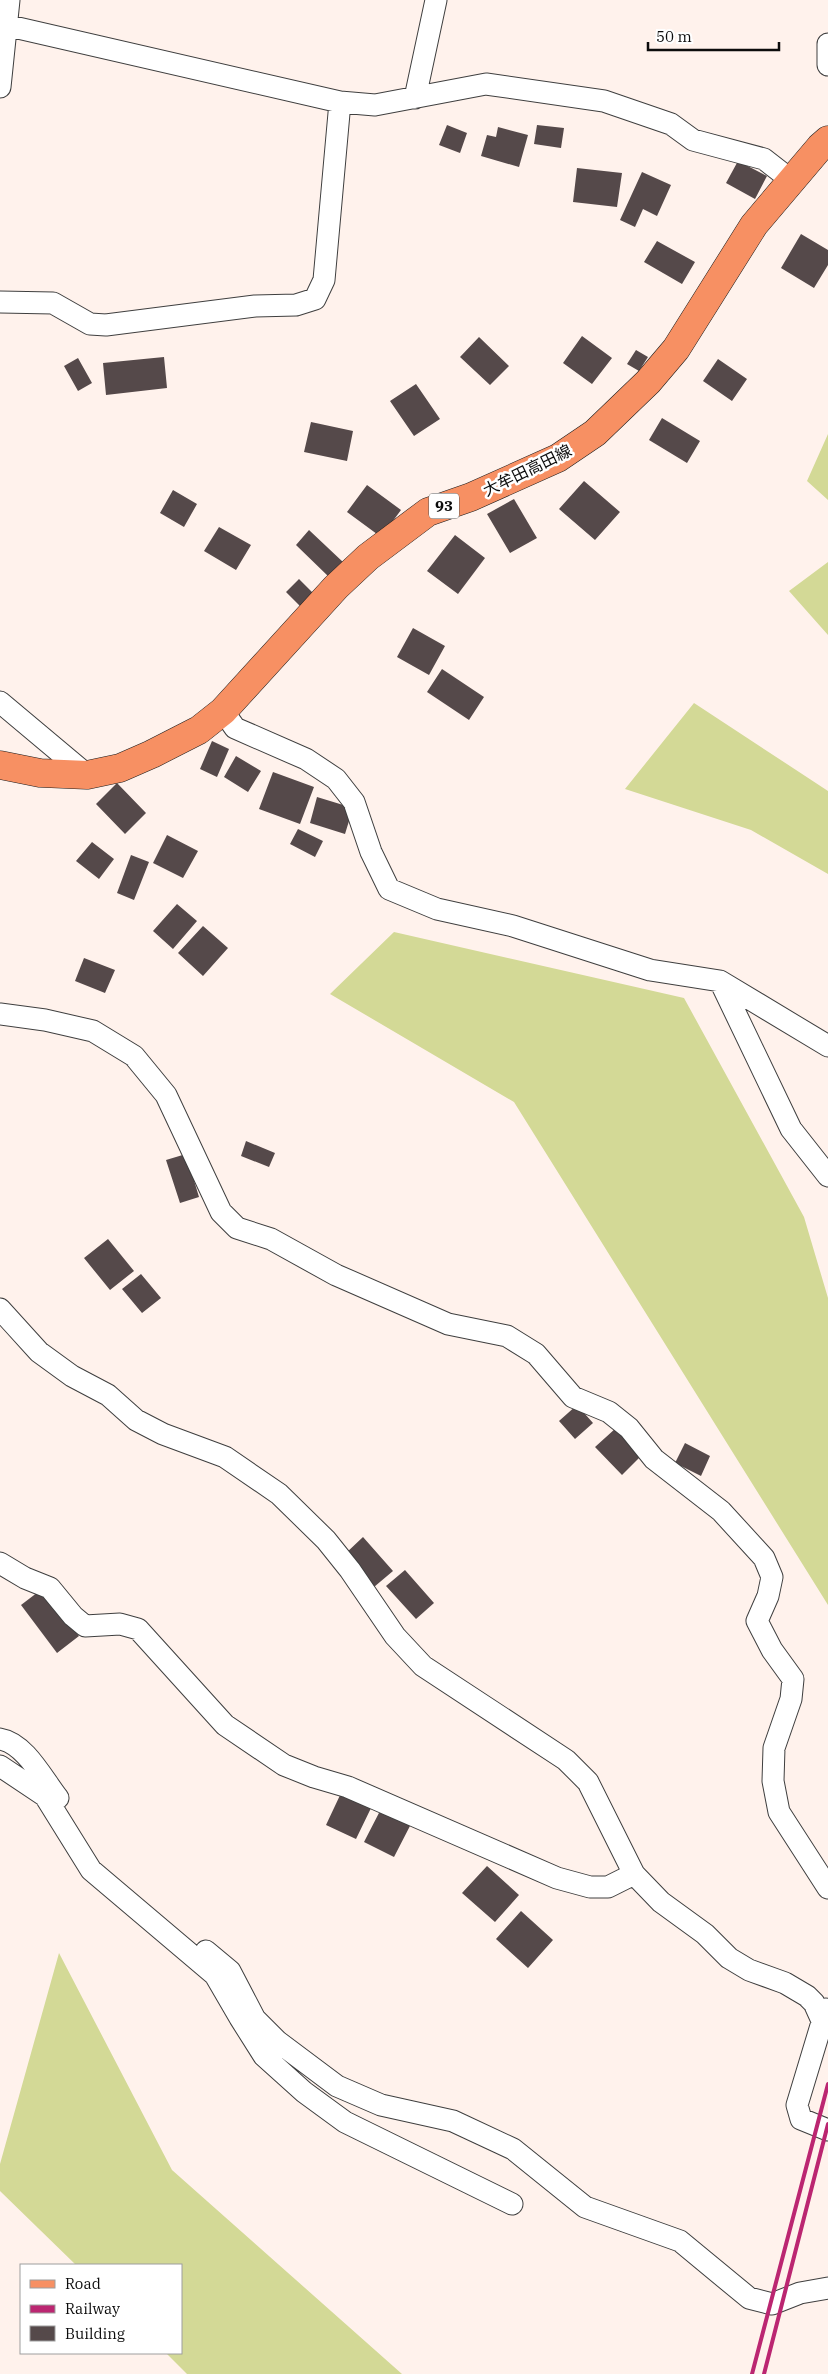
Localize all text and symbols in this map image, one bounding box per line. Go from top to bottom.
scale bar [648,20,779,52]
text: 50 m [656,27,692,46]
street label: 大牟田高田線 [479,440,575,500]
road number: 93 [429,494,459,518]
legend [20,2264,182,2354]
text: Road [65,2274,101,2293]
text: Railway [65,2299,120,2318]
text: Building [65,2324,125,2343]

